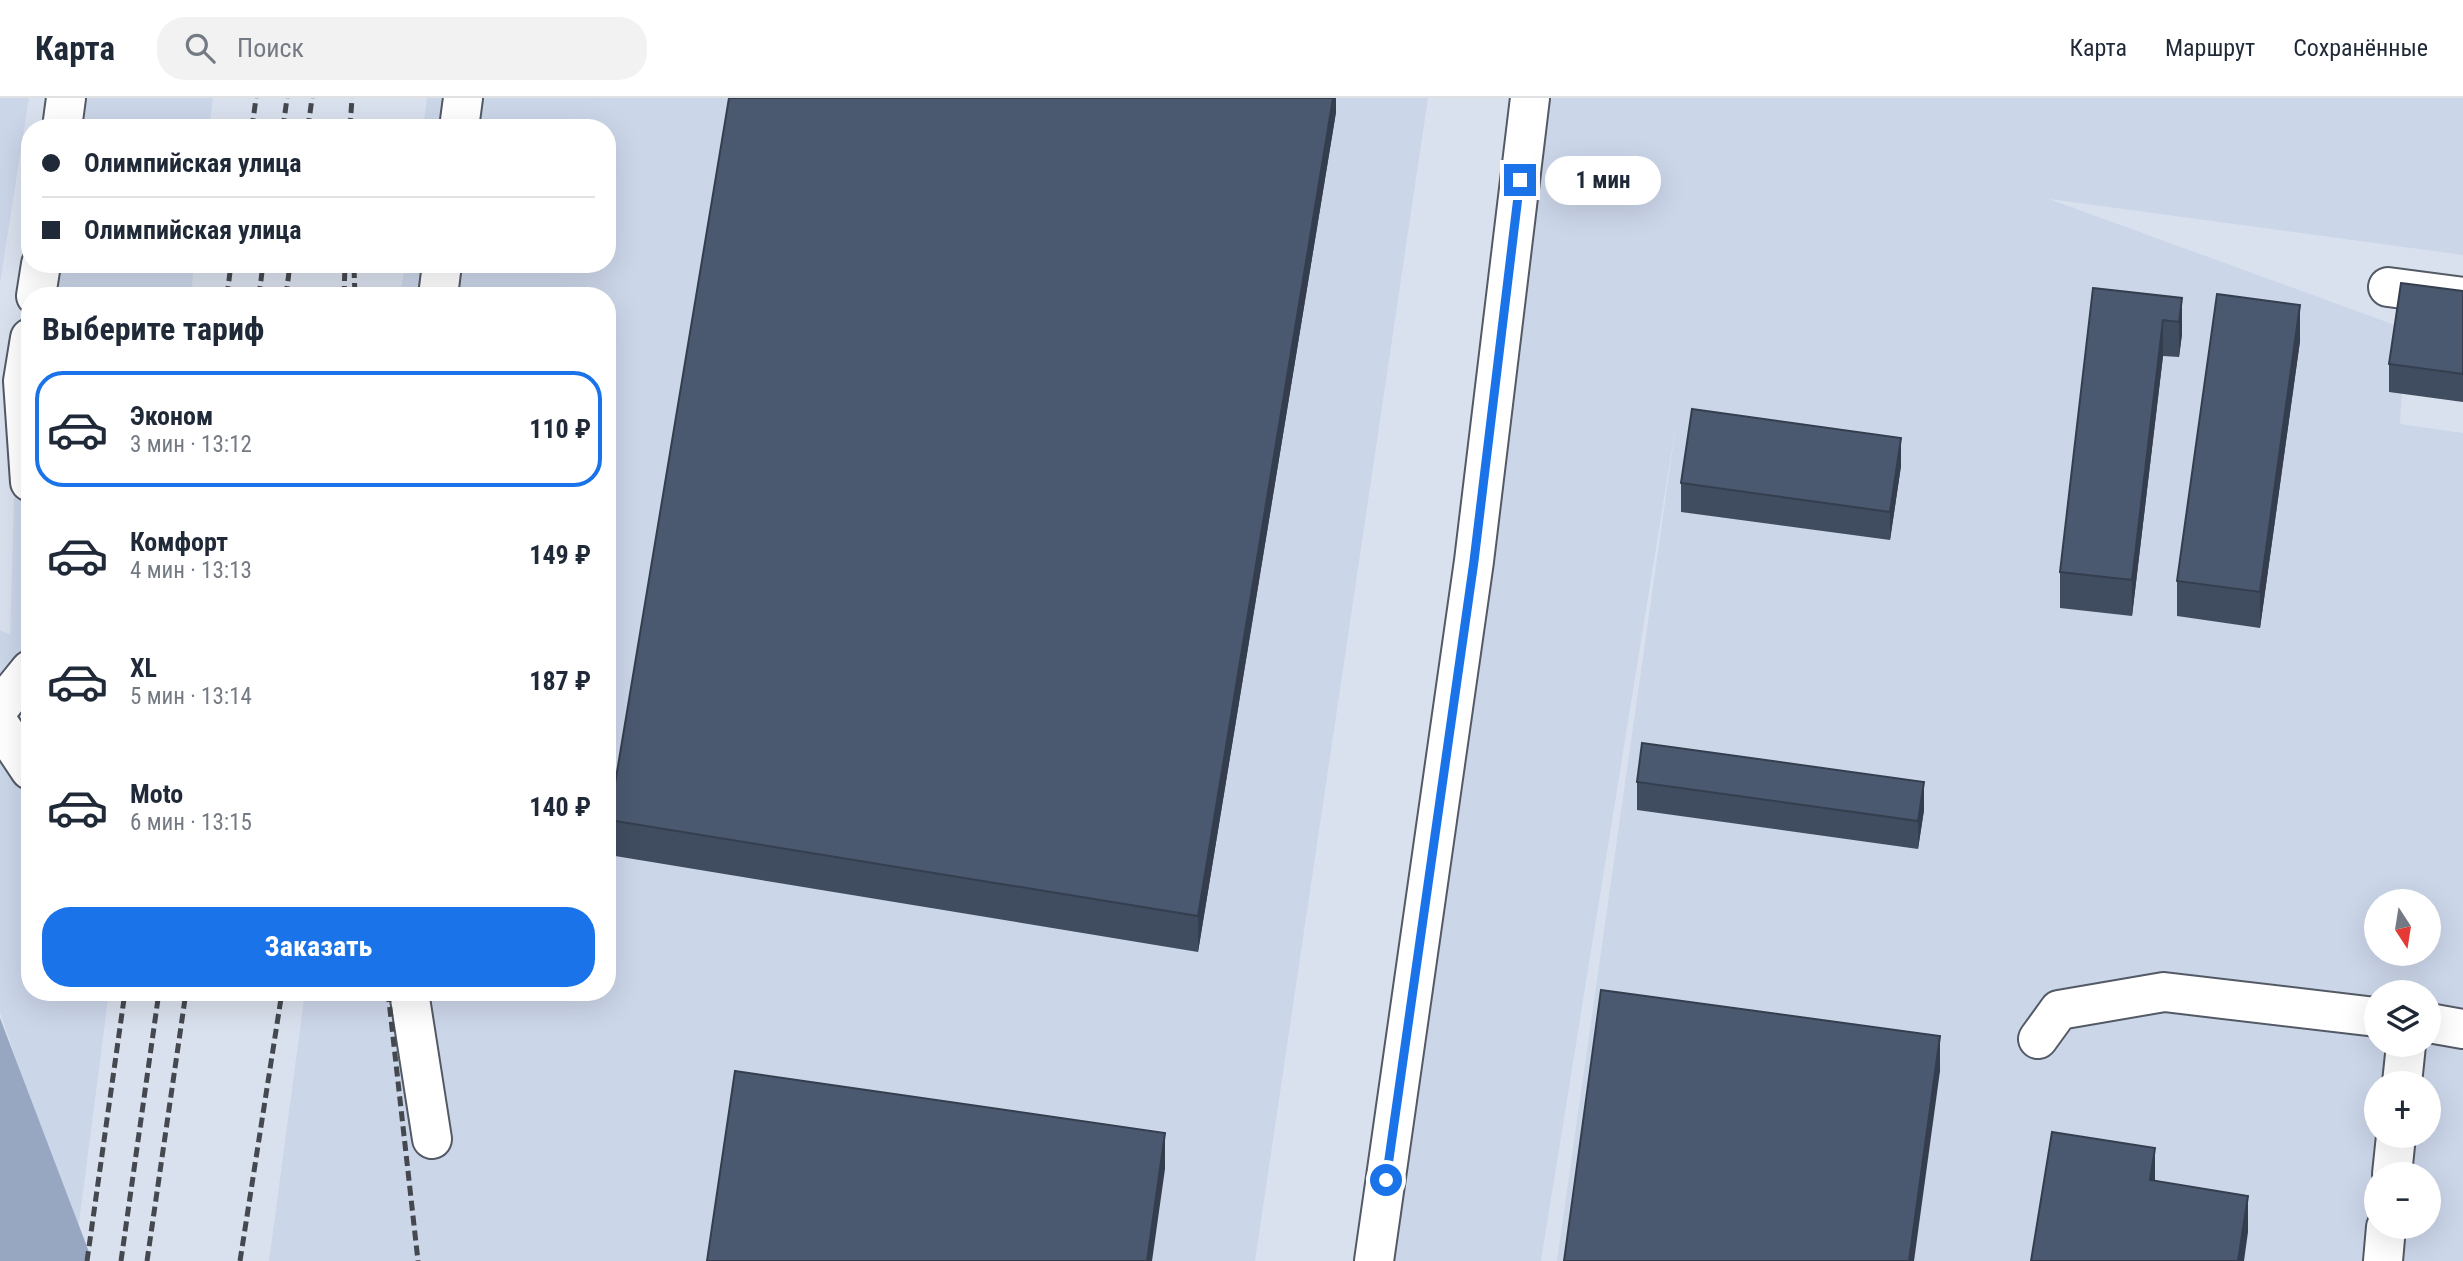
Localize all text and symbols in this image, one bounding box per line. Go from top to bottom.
search box [157,17,647,80]
text: Карта [35,29,115,68]
icon: search [181,29,219,67]
text: Поиск [237,33,304,63]
text: Карта [2070,34,2127,62]
text: Маршрут [2165,34,2255,62]
text: Сохранённые [2293,34,2428,62]
text: Олимпийская улица [84,148,301,178]
callout: 1 мин [1544,155,1660,204]
route end [1504,164,1536,196]
text: 1 мин [1575,167,1631,194]
text: Олимпийская улица [84,215,301,245]
text: Выберите тариф [42,310,264,348]
icon: car [46,398,109,461]
text: Эконом [130,401,213,431]
text: 110 ₽ [529,414,591,444]
text: 3 мин · 13:12 [130,431,252,458]
icon: car [46,524,109,587]
text: Комфорт [130,527,228,557]
text: 149 ₽ [529,540,591,570]
text: 4 мин · 13:13 [130,557,252,584]
icon: car [46,650,109,713]
text: XL [130,653,157,683]
text: 187 ₽ [529,666,591,696]
text: 5 мин · 13:14 [130,683,252,710]
icon: car [46,776,109,839]
text: Moto [130,779,183,809]
text: 140 ₽ [529,792,591,822]
text: 6 мин · 13:15 [130,809,252,836]
north arrow [2364,889,2441,966]
map controls [2364,889,2441,1239]
button: Заказать [42,907,595,987]
button: layers [2364,980,2441,1057]
button: + [2364,1071,2441,1148]
button: − [2364,1162,2441,1239]
route start [1370,1164,1402,1196]

